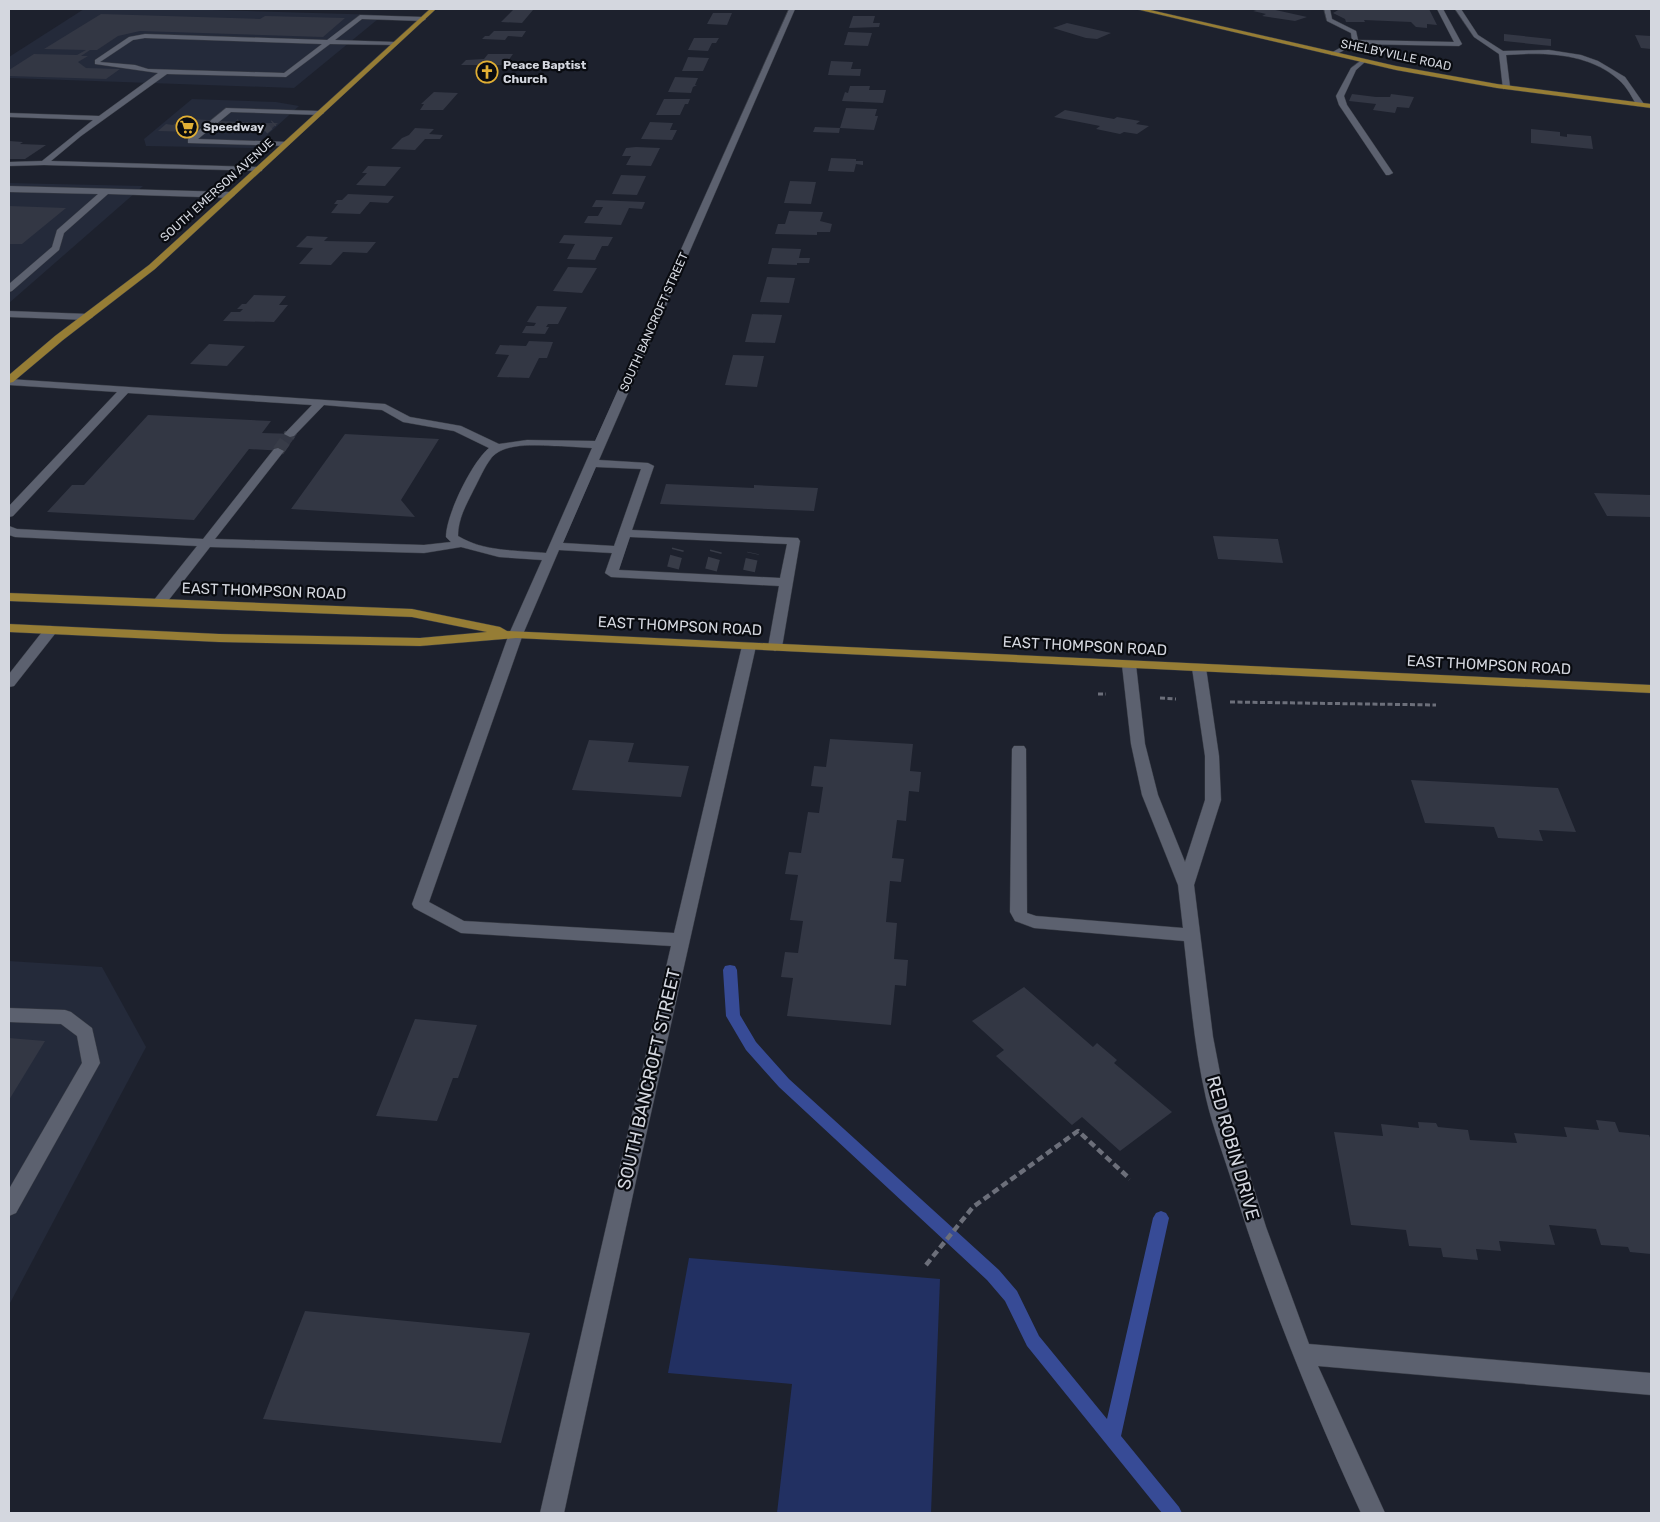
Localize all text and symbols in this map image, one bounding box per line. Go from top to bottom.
street label: SHELBYVILLE ROAD [1339,36,1453,74]
place label: Peace Baptist Church [503,58,587,86]
church icon: Peace Baptist Church [475,60,499,84]
supermarket icon: Speedway [175,115,199,139]
place label: Speedway [203,120,264,134]
street label: SOUTH EMERSON AVENUE [157,135,277,245]
street label: SOUTH BANCROFT STREET [617,250,691,394]
street label: EAST THOMPSON ROAD [181,579,347,603]
street label: EAST THOMPSON ROAD [597,613,763,639]
street label: EAST THOMPSON ROAD [1002,633,1168,659]
street label: EAST THOMPSON ROAD [1406,652,1572,678]
street label: SOUTH BANCROFT STREET [613,966,685,1192]
street label: RED ROBIN DRIVE [1202,1073,1264,1223]

